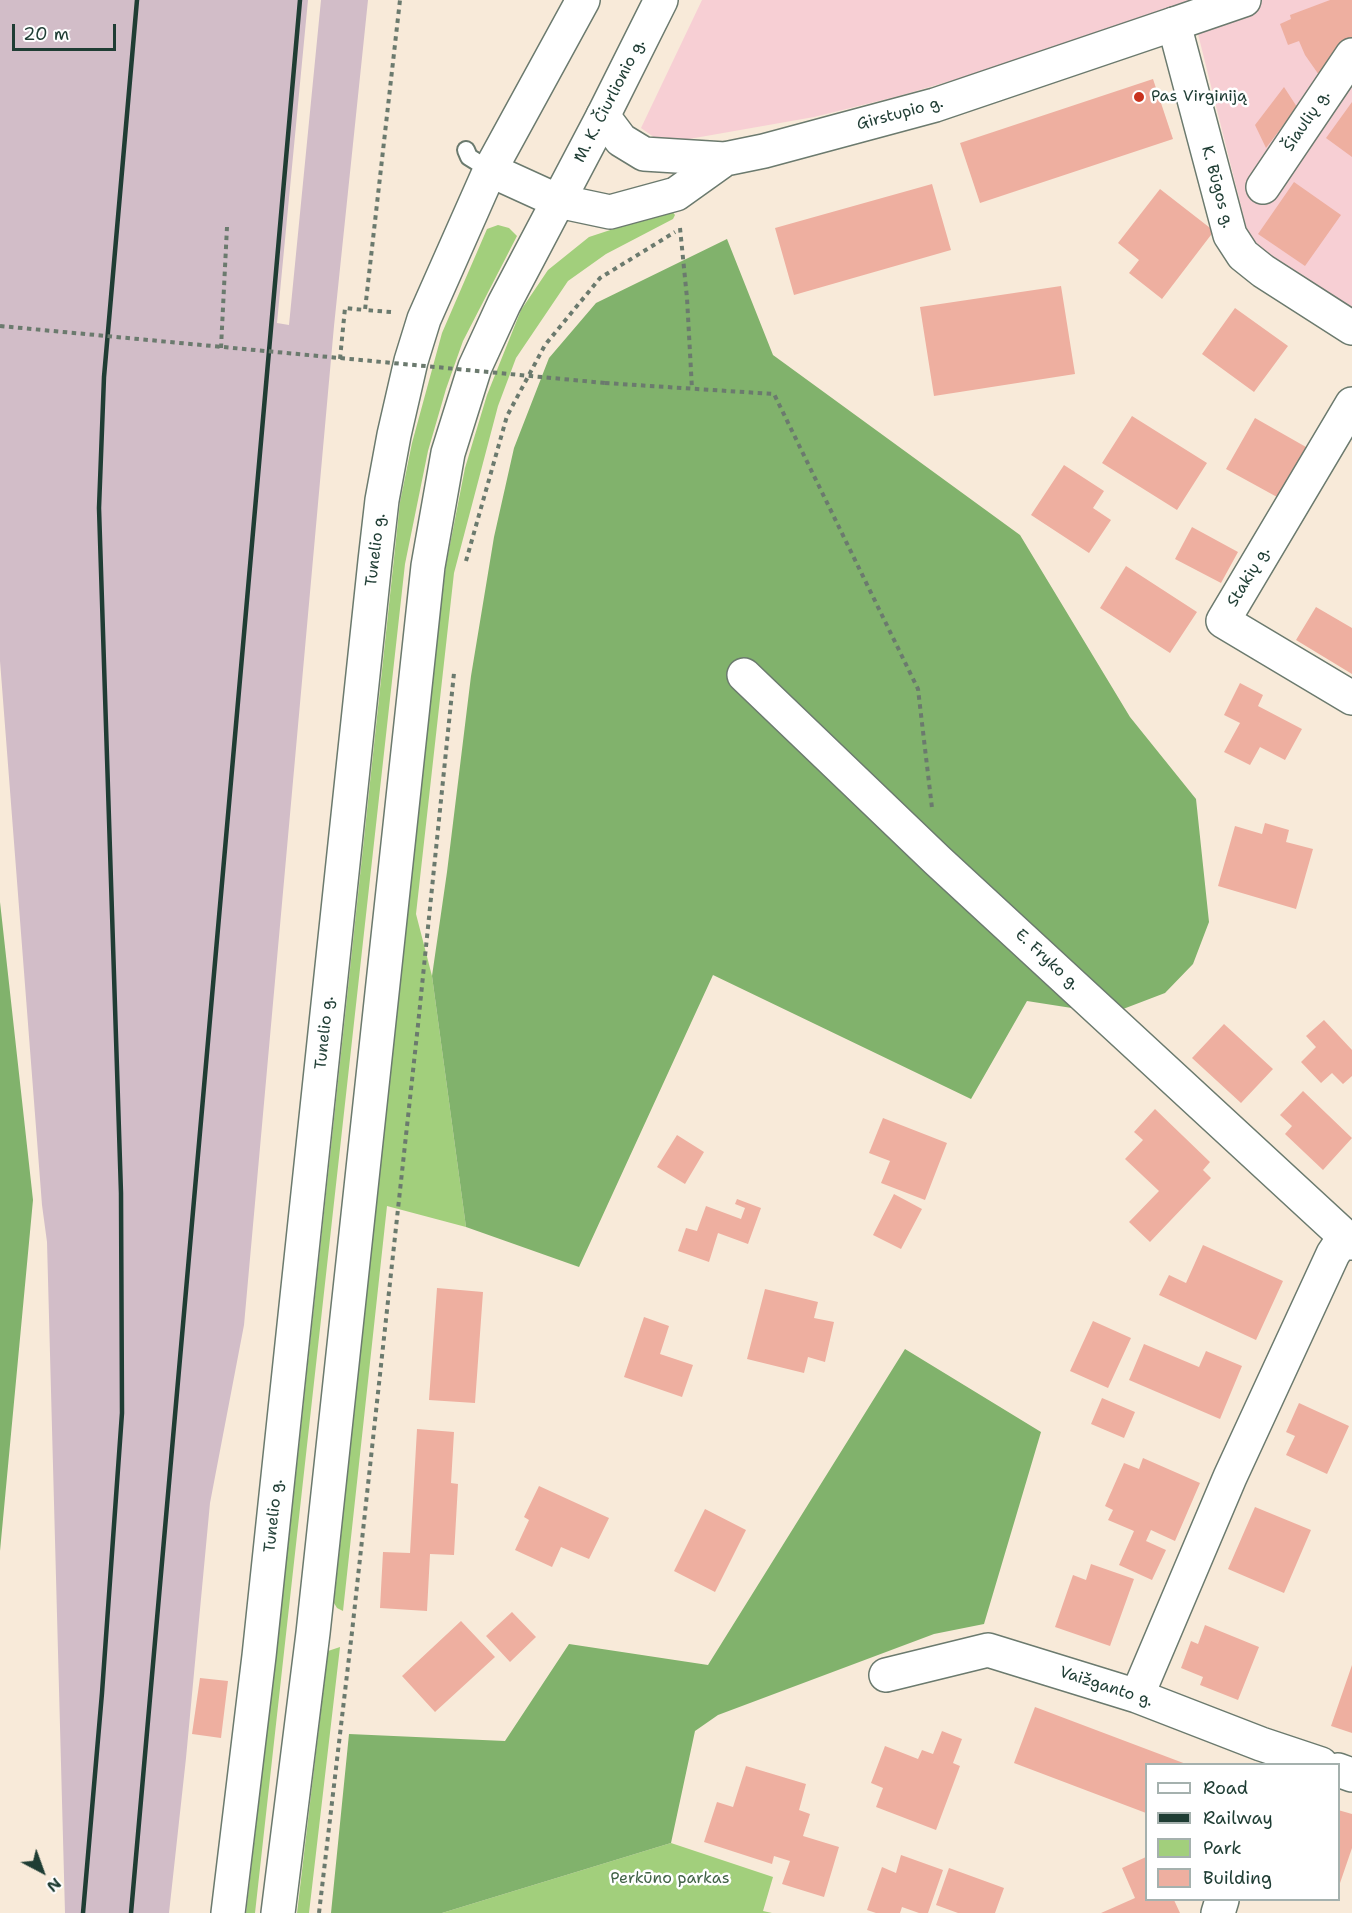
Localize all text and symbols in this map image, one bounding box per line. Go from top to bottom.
scale bar [15,12,118,50]
text: 20 m [23,22,69,46]
street label: M. K. Čiurlionio g. [571,36,649,166]
place label: Pas Virginiją [1151,87,1247,107]
street label: Šiaulių g. [1280,87,1334,155]
marker: Pas Virginiją [1132,90,1146,104]
street label: Girstupio g. [855,93,945,135]
street label: K. Būgos g. [1197,144,1237,230]
street label: Tunelio g. [362,512,390,588]
street label: Stakių g. [1224,543,1274,611]
street label: E. Fryko g. [1011,925,1083,995]
street label: Tunelio g. [312,995,338,1071]
street label: Tunelio g. [261,1478,287,1554]
street label: Vaižganto g. [1057,1663,1155,1711]
legend [1145,1763,1340,1901]
text: Road [1203,1776,1248,1800]
text: Railway [1203,1806,1273,1830]
text: Park [1203,1836,1242,1860]
north arrow [12,1841,72,1901]
text: Building [1203,1866,1272,1890]
park label: Perkūno parkas [610,1869,730,1889]
text: N [42,1873,66,1897]

